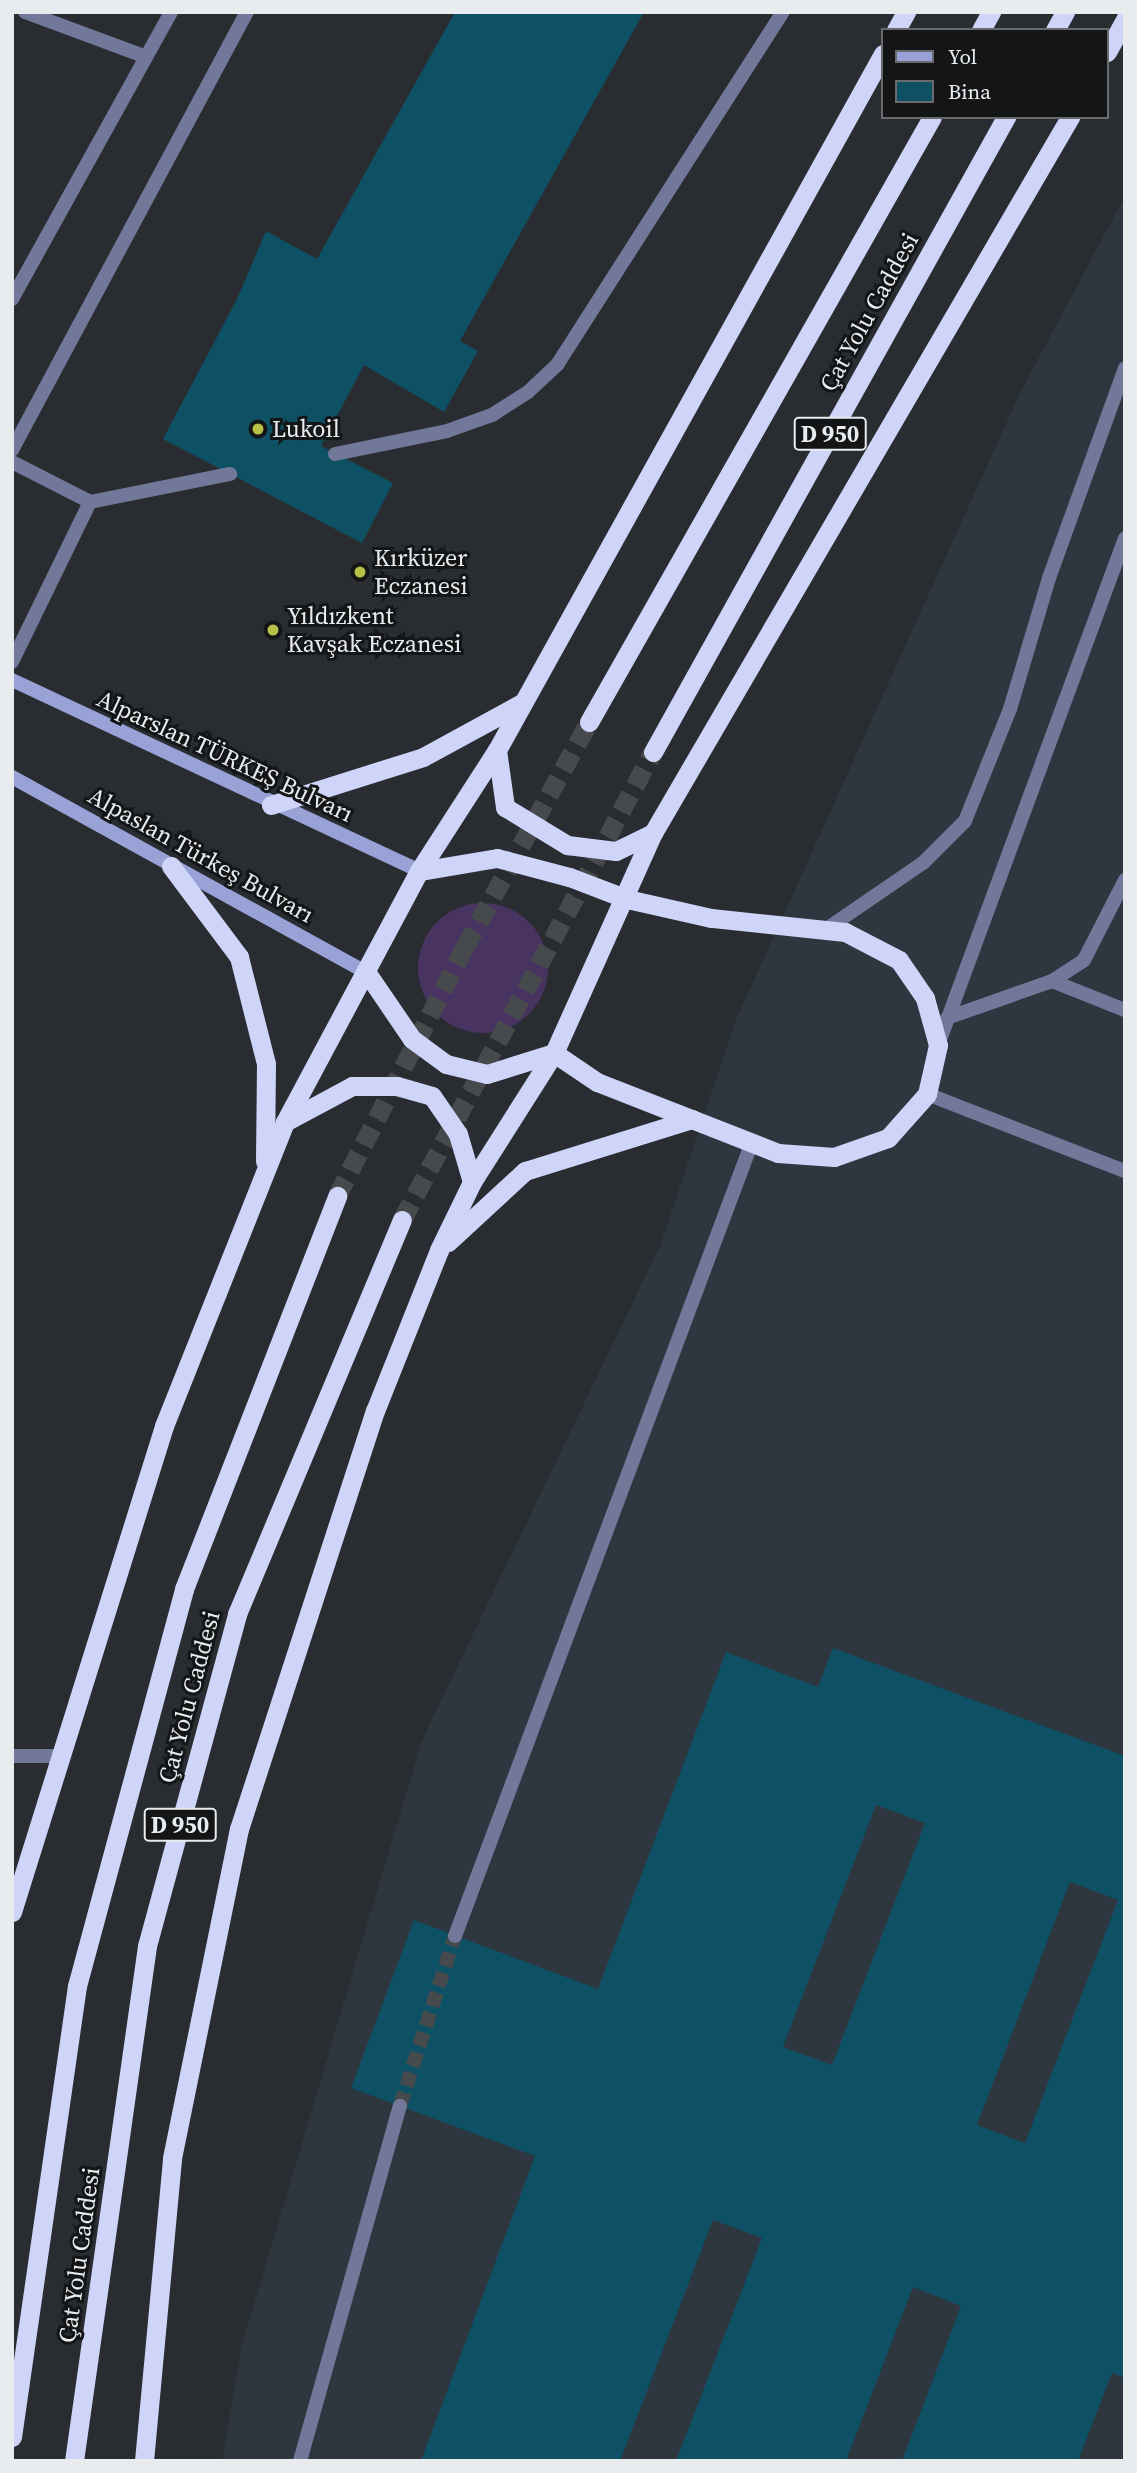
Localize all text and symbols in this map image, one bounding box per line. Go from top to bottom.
legend [881,28,1109,119]
text: Yol [948,42,977,71]
text: Bina [948,77,991,106]
street label: Çat Yolu Caddesi [813,227,925,397]
road number: D 950 [793,414,867,454]
place label: Lukoil [272,415,340,443]
marker: Lukoil [250,421,266,437]
place label: Kırküzer Eczanesi [374,544,468,600]
marker: Kırküzer Eczanesi [352,564,368,580]
place label: Yıldızkent Kavşak Eczanesi [287,602,461,658]
marker: Yıldızkent Kavşak Eczanesi [265,622,281,638]
street label: Alparslan TÜRKEŞ Bulvarı [92,684,358,828]
street label: Alpaslan Türkeş Bulvarı [83,781,319,929]
street label: Çat Yolu Caddesi [152,1607,226,1787]
road number: D 950 [143,1806,217,1844]
street label: Çat Yolu Caddesi [52,2165,106,2345]

